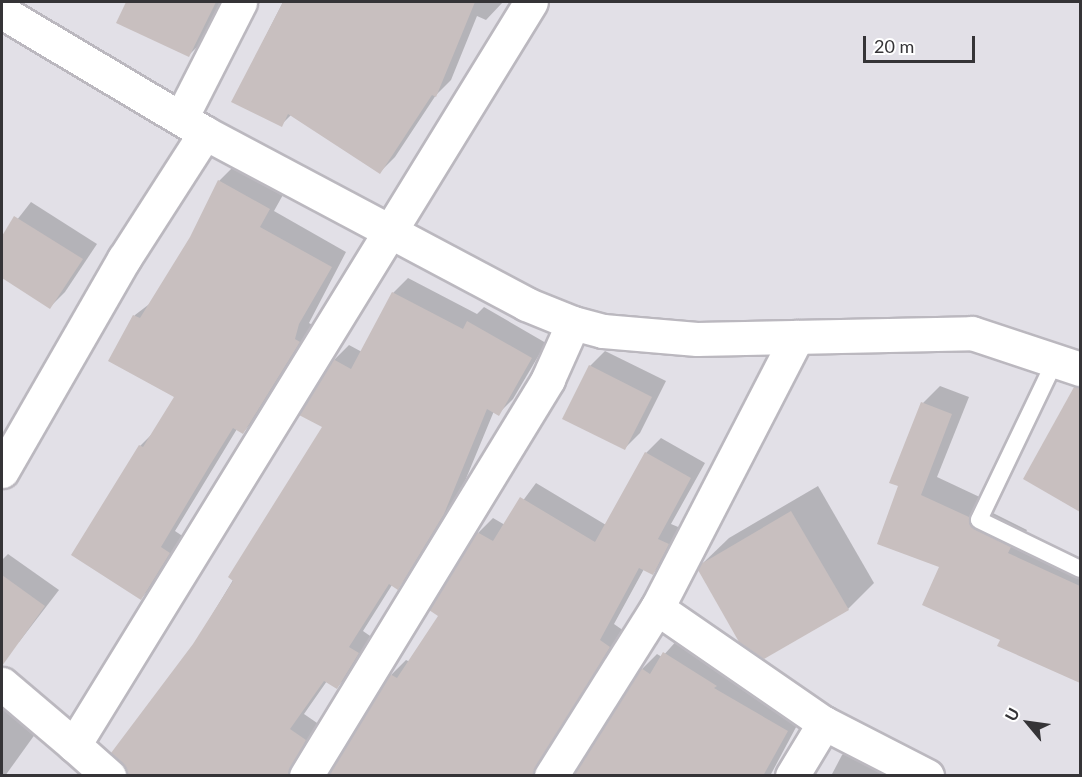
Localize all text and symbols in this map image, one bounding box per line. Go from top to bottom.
scale bar [866,24,978,62]
text: 20 m [874,35,914,57]
north arrow [998,693,1058,753]
text: U [1001,704,1023,724]

